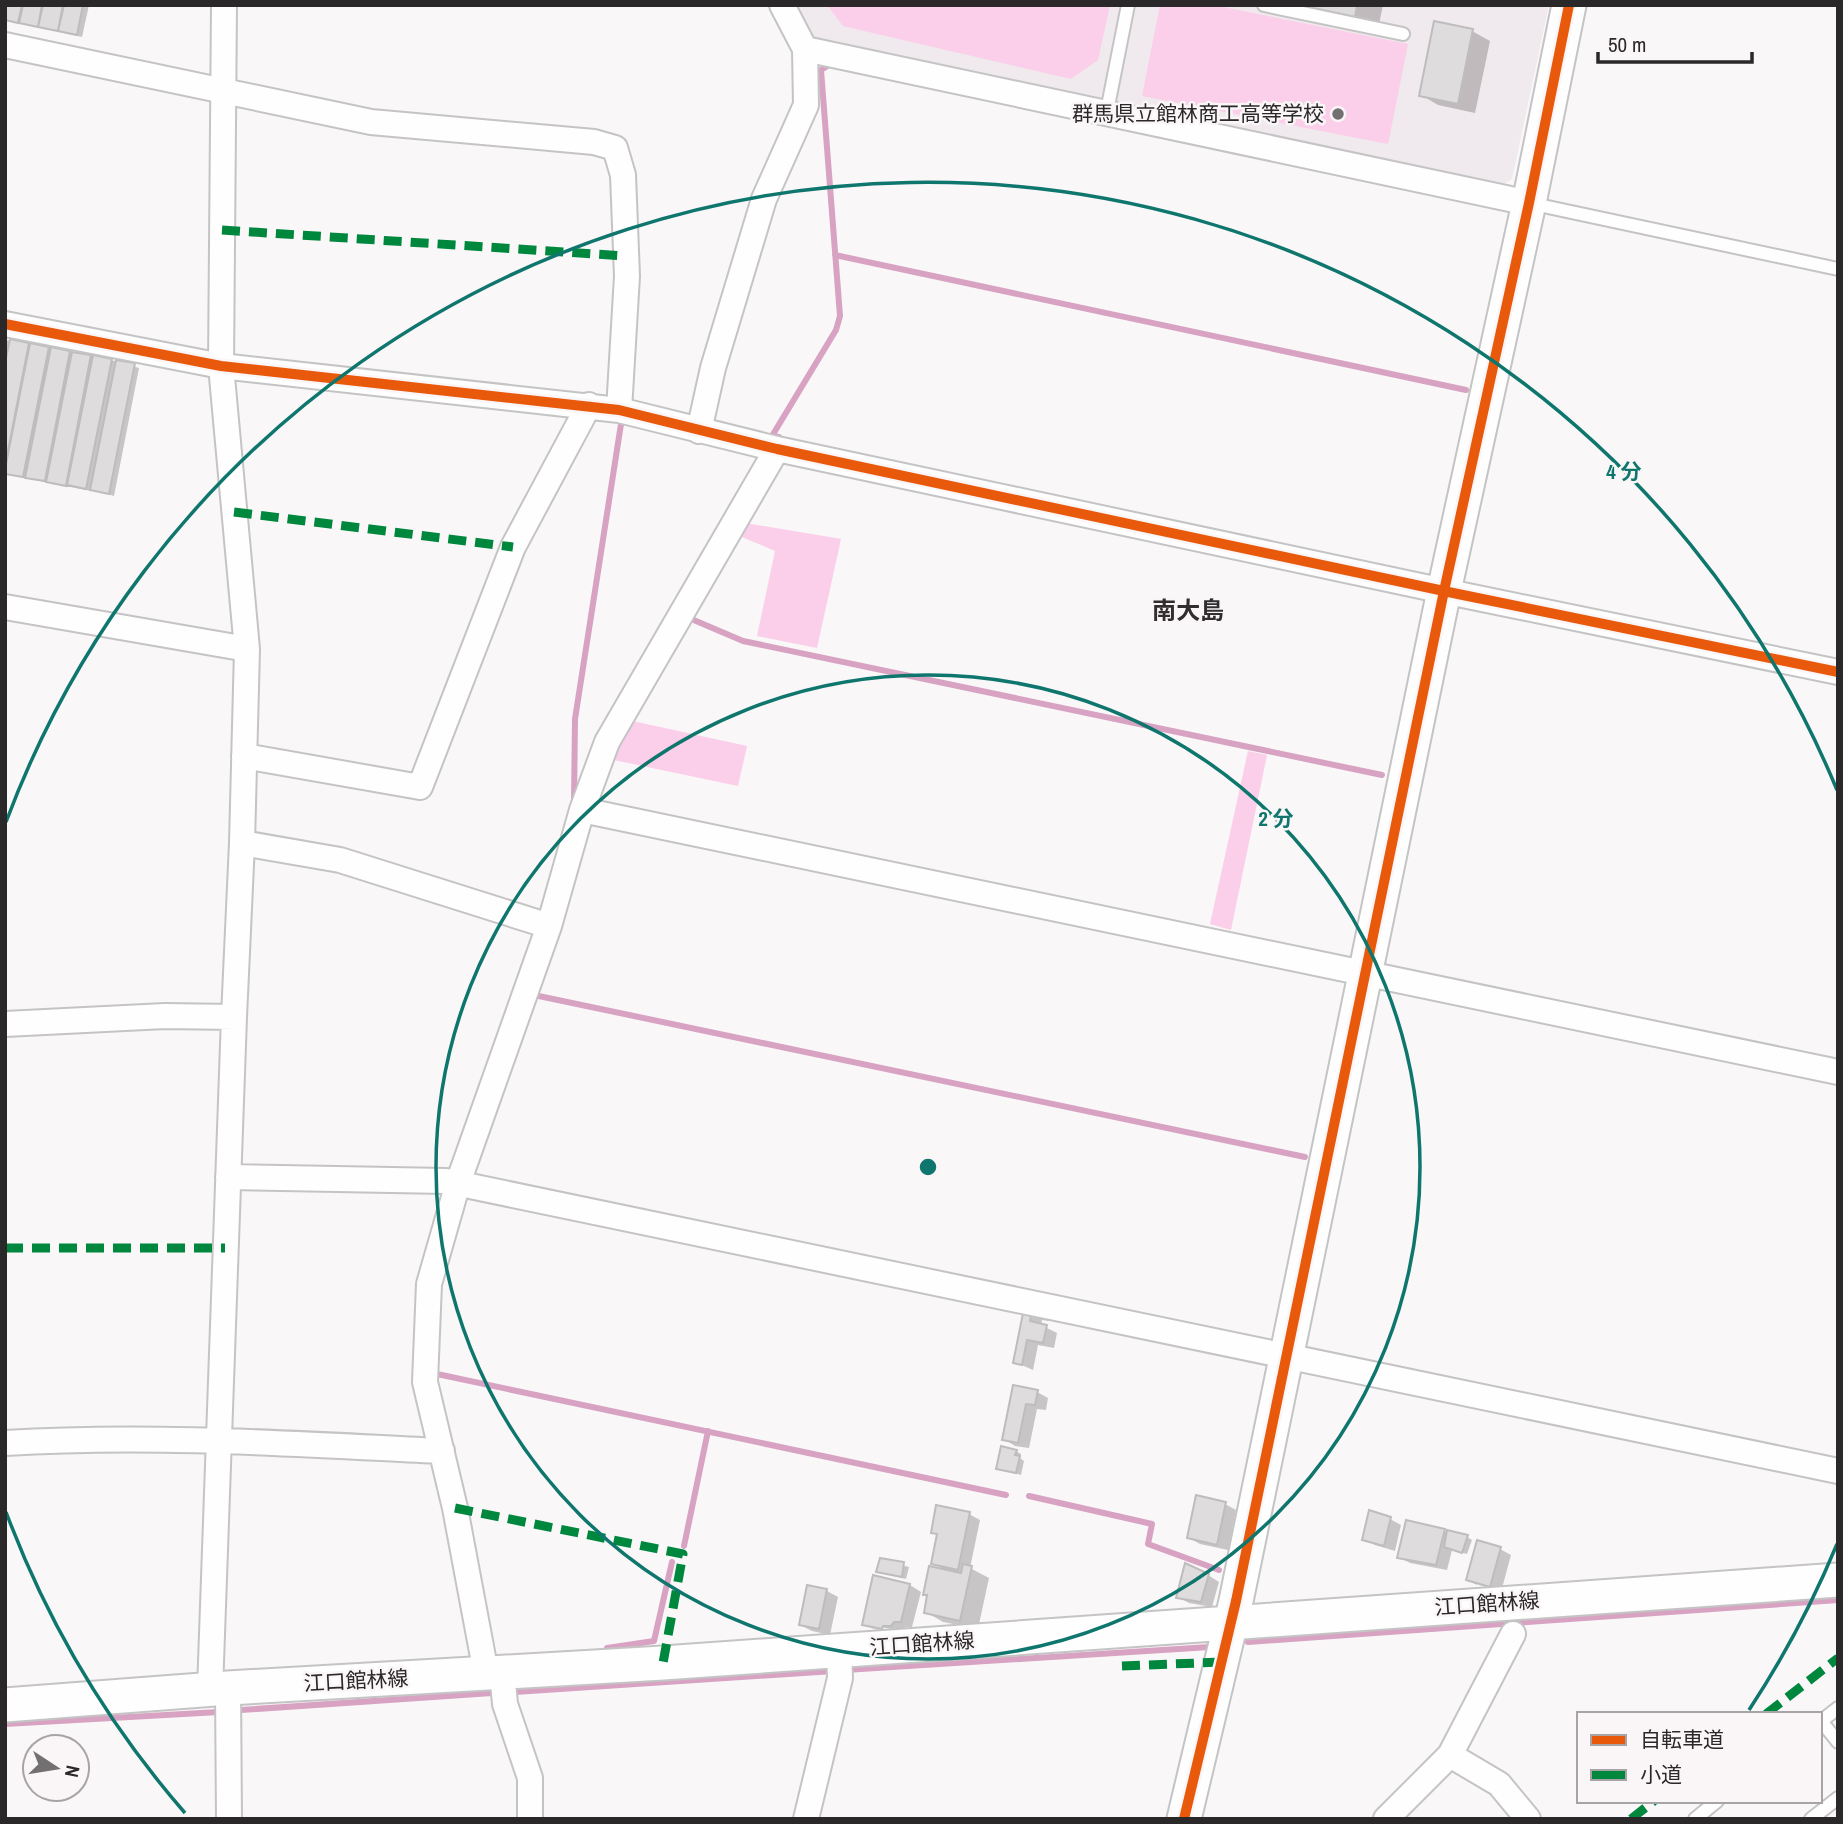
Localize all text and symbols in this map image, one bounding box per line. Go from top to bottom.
scale bar [1598,21,1752,65]
text: 50 m [1608,30,1646,59]
place label: 群馬県立館林商工高等学校 [1072,99,1324,128]
marker: 群馬県立館林商工高等学校 [1330,106,1346,122]
text: 4 分 [1606,457,1642,486]
district label: 南大島 [1152,594,1224,626]
text: 2 分 [1258,804,1294,833]
centre of rings [916,1155,940,1179]
street label: 江口館林線 [1434,1585,1540,1622]
street label: 江口館林線 [869,1625,975,1662]
street label: 江口館林線 [303,1663,409,1698]
legend [1577,1712,1822,1803]
text: 自転車道 [1640,1725,1724,1754]
north arrow [21,1733,91,1803]
text: 小道 [1640,1760,1682,1789]
text: N [59,1763,87,1780]

